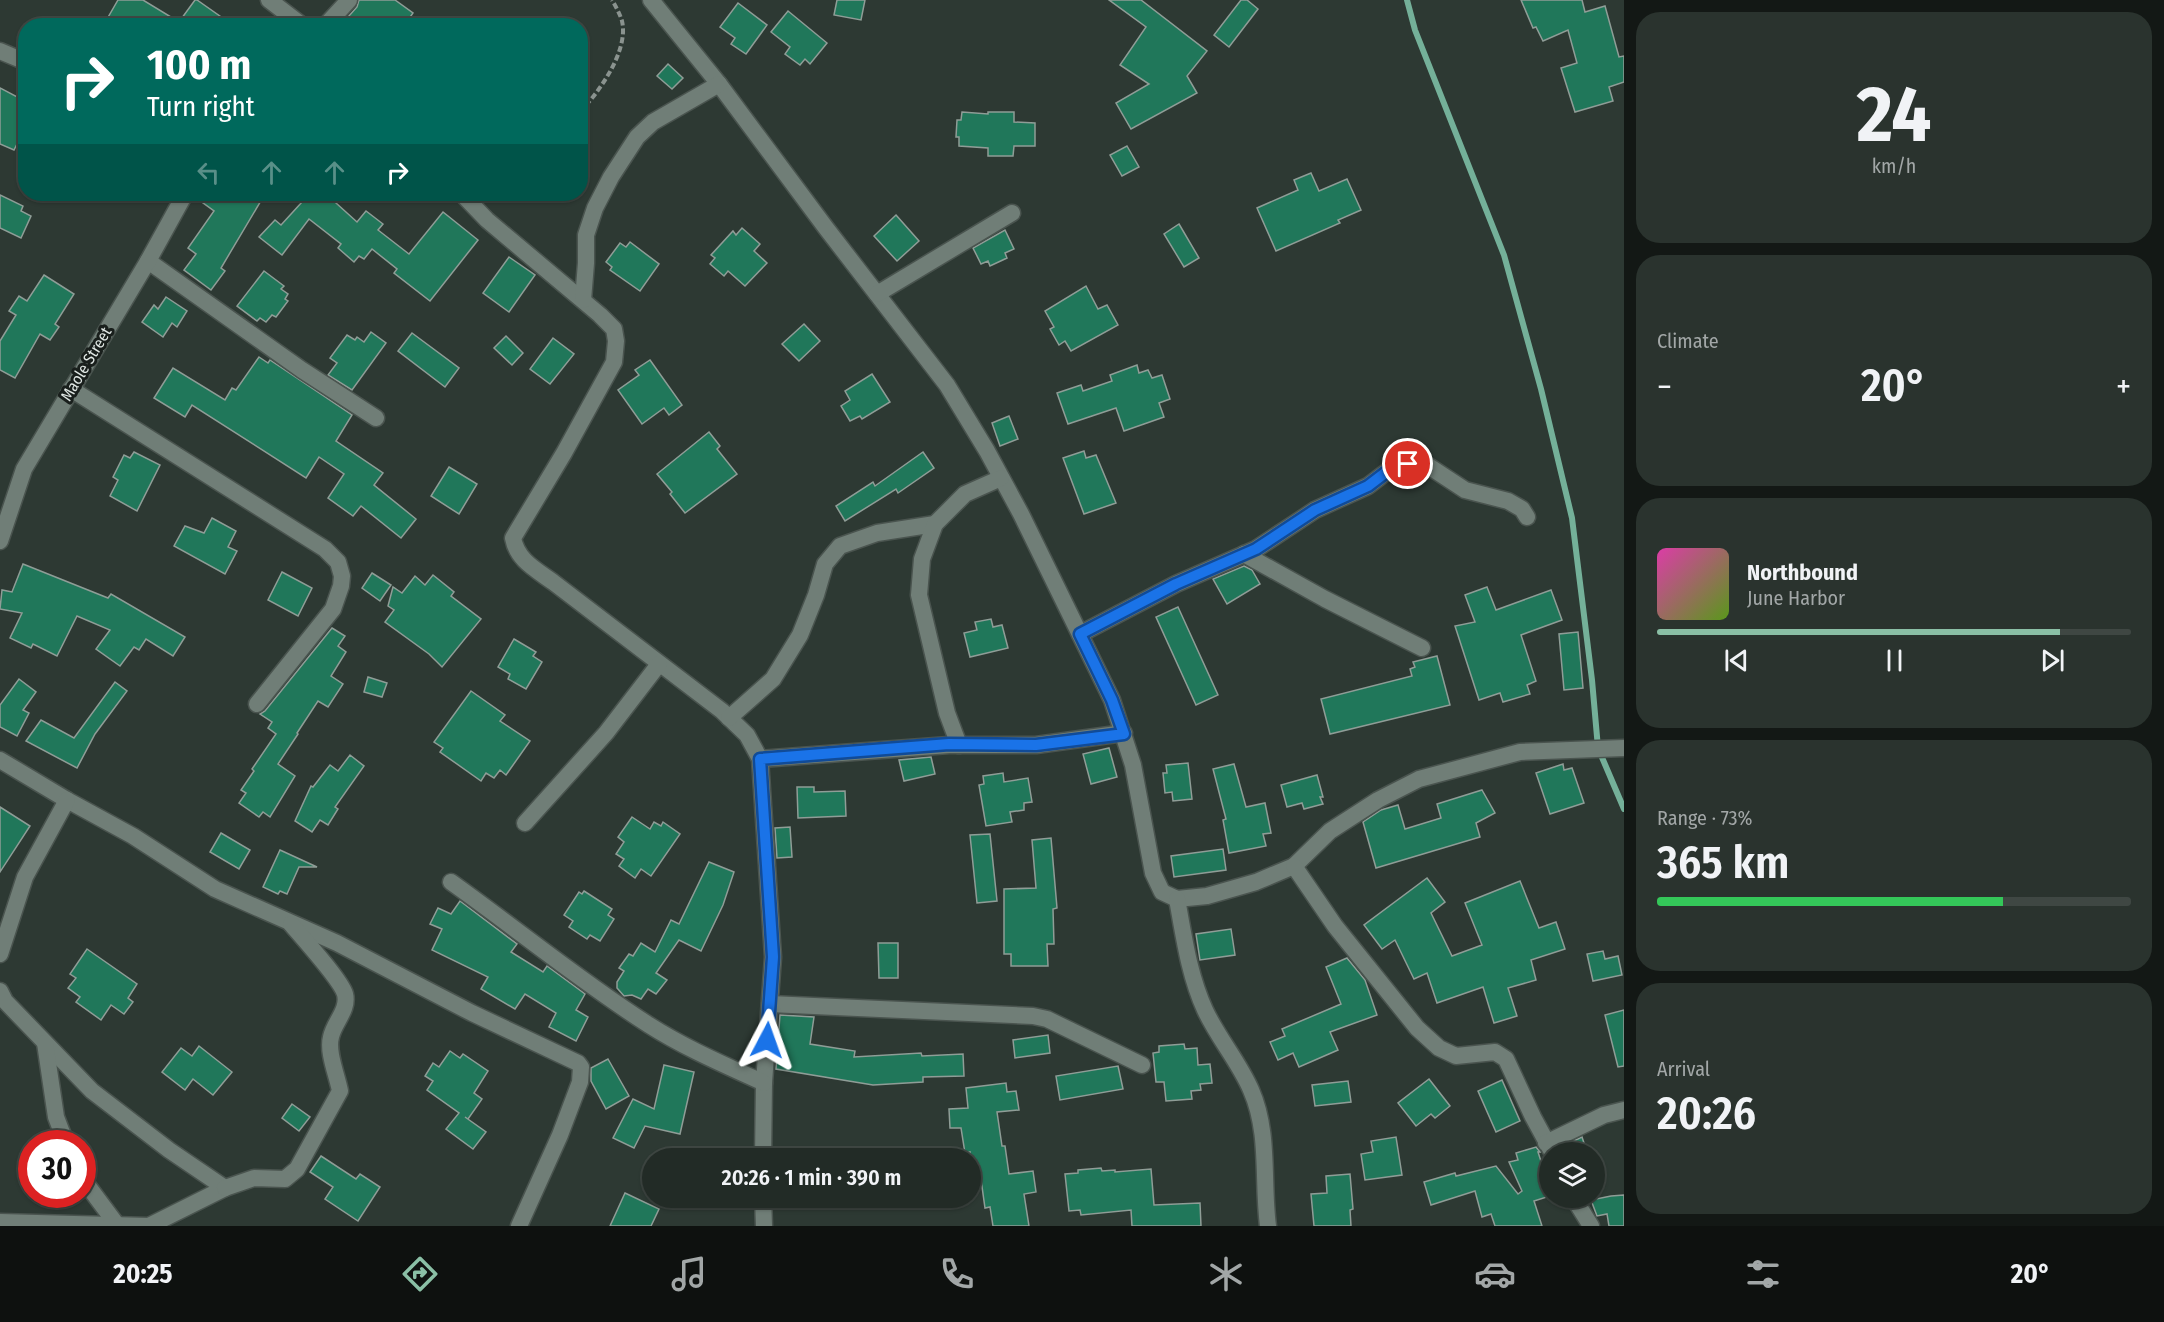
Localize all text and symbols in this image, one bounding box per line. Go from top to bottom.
text: 100 m [147,40,251,90]
icon: right [48,42,126,120]
text: 24 [1857,68,1931,162]
text: Turn right [147,91,255,123]
text: km/h [1872,154,1916,178]
icon: left [192,156,225,189]
icon: ahead [255,156,288,189]
icon: ahead [318,156,351,189]
icon: right [381,156,414,189]
street label: Maole Street [57,323,116,404]
text: Climate [1657,329,1719,353]
text: 20° [1861,359,1927,413]
text: − [1657,367,1672,407]
text: + [2116,367,2131,407]
pin [1382,438,1433,489]
icon: arrive [1391,447,1424,480]
text: Northbound [1747,559,1858,586]
text: June Harbor [1747,586,1845,610]
icon: previous [1720,644,1753,677]
icon: pause [1878,644,1911,677]
icon: next [2036,644,2069,677]
text: Range · 73% [1657,806,1753,830]
text: 365 km [1657,836,1789,890]
position arrow [735,1008,799,1072]
text: Arrival [1657,1057,1710,1081]
text: 20:26 [1657,1087,1756,1141]
speed limit sign: 30 [18,1130,96,1208]
map controls [1539,1142,1605,1208]
button: layers [1539,1142,1605,1208]
text: 20:26 · 1 min · 390 m [722,1164,901,1191]
icon: directions [399,1253,441,1295]
icon: music [668,1253,710,1295]
icon: phone [936,1253,978,1295]
icon: climate [1205,1253,1247,1295]
icon: car [1474,1253,1516,1295]
icon: filters [1742,1253,1784,1295]
text: 20:25 [113,1258,172,1290]
text: 20° [2011,1258,2051,1290]

